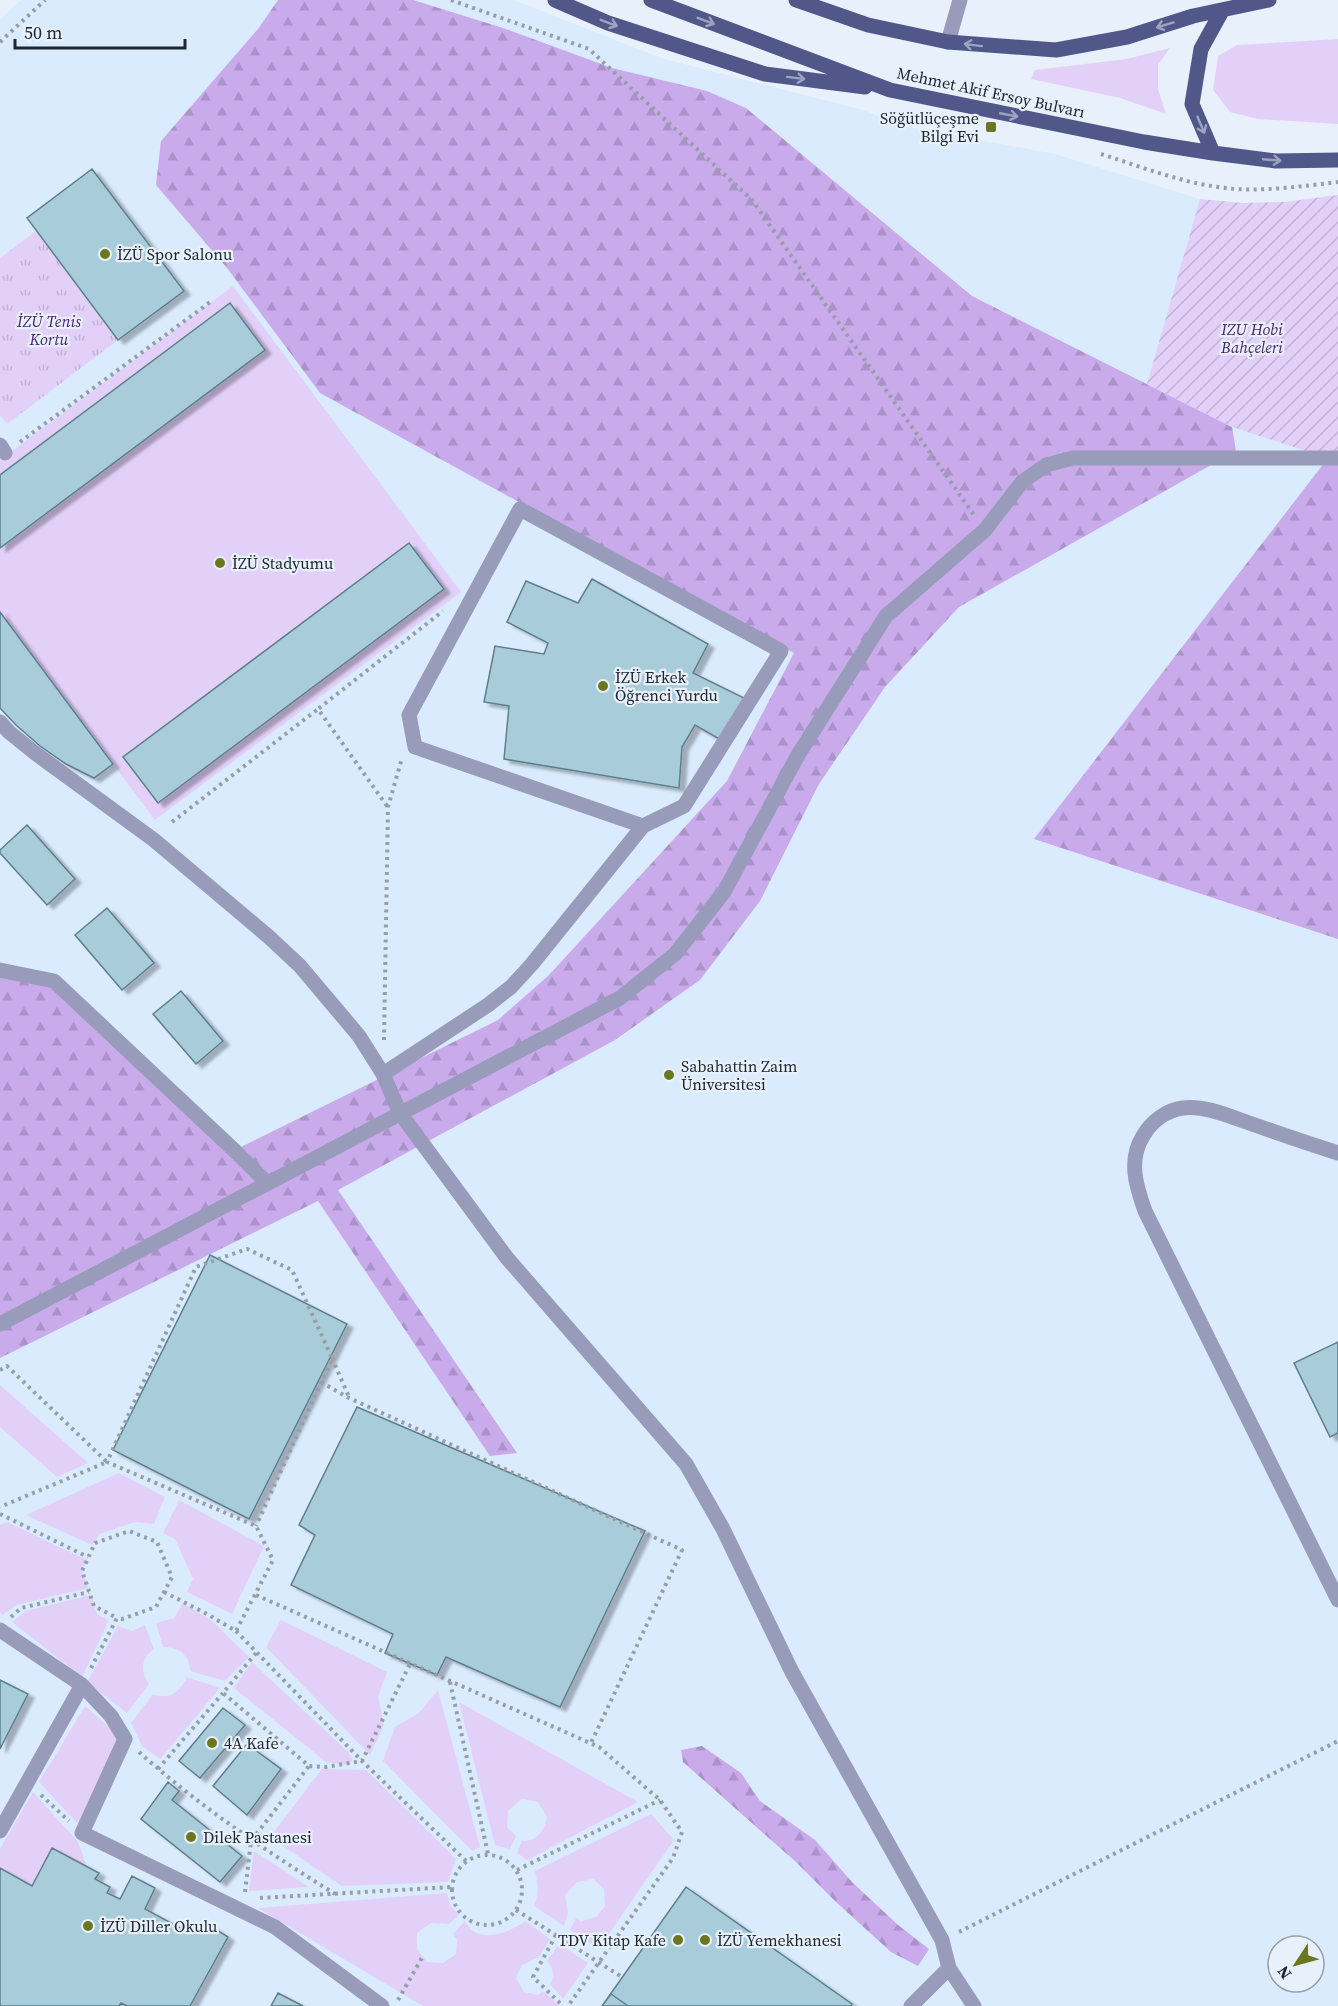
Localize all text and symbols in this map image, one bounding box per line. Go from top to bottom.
scale bar [15,12,184,50]
one-way arrow [696,16,715,27]
one-way arrow [599,18,618,29]
text: 50 m [24,20,62,45]
one-way arrow [1156,20,1175,31]
one-way arrow [964,39,984,50]
street label: Mehmet Akif Ersoy Bulvarı [895,61,1087,123]
one-way arrow [785,73,805,84]
place label: Söğütlüçeşme Bilgi Evi [880,107,979,147]
one-way arrow [999,109,1018,121]
one-way arrow [1196,115,1207,134]
marker: Söğütlüçeşme Bilgi Evi [984,120,998,134]
one-way arrow [1261,155,1281,166]
place label: İZÜ Spor Salonu [117,243,232,265]
marker: İZÜ Spor Salonu [98,247,112,261]
park label: İZÜ Tenis Kortu [16,310,81,350]
park label: IZU Hobi Bahçeleri [1220,318,1283,358]
place label: İZÜ Stadyumu [232,552,333,574]
marker: İZÜ Stadyumu [213,556,227,570]
place label: İZÜ Erkek Öğrenci Yurdu [615,666,718,706]
marker: İZÜ Erkek Öğrenci Yurdu [596,679,610,693]
place label: Sabahattin Zaim Üniversitesi [681,1055,797,1095]
marker: Sabahattin Zaim Üniversitesi [662,1068,676,1082]
place label: 4A Kafe [224,1732,279,1754]
marker: 4A Kafe [205,1736,219,1750]
place label: Dilek Pastanesi [203,1826,312,1848]
marker: Dilek Pastanesi [184,1830,198,1844]
place label: İZÜ Diller Okulu [100,1915,217,1937]
marker: İZÜ Diller Okulu [81,1919,95,1933]
place label: TDV Kitap Kafe [558,1929,666,1951]
place label: İZÜ Yemekhanesi [717,1929,842,1951]
marker: TDV Kitap Kafe [671,1933,685,1947]
marker: İZÜ Yemekhanesi [698,1933,712,1947]
north arrow [1266,1934,1326,1994]
text: N [1271,1961,1296,1984]

